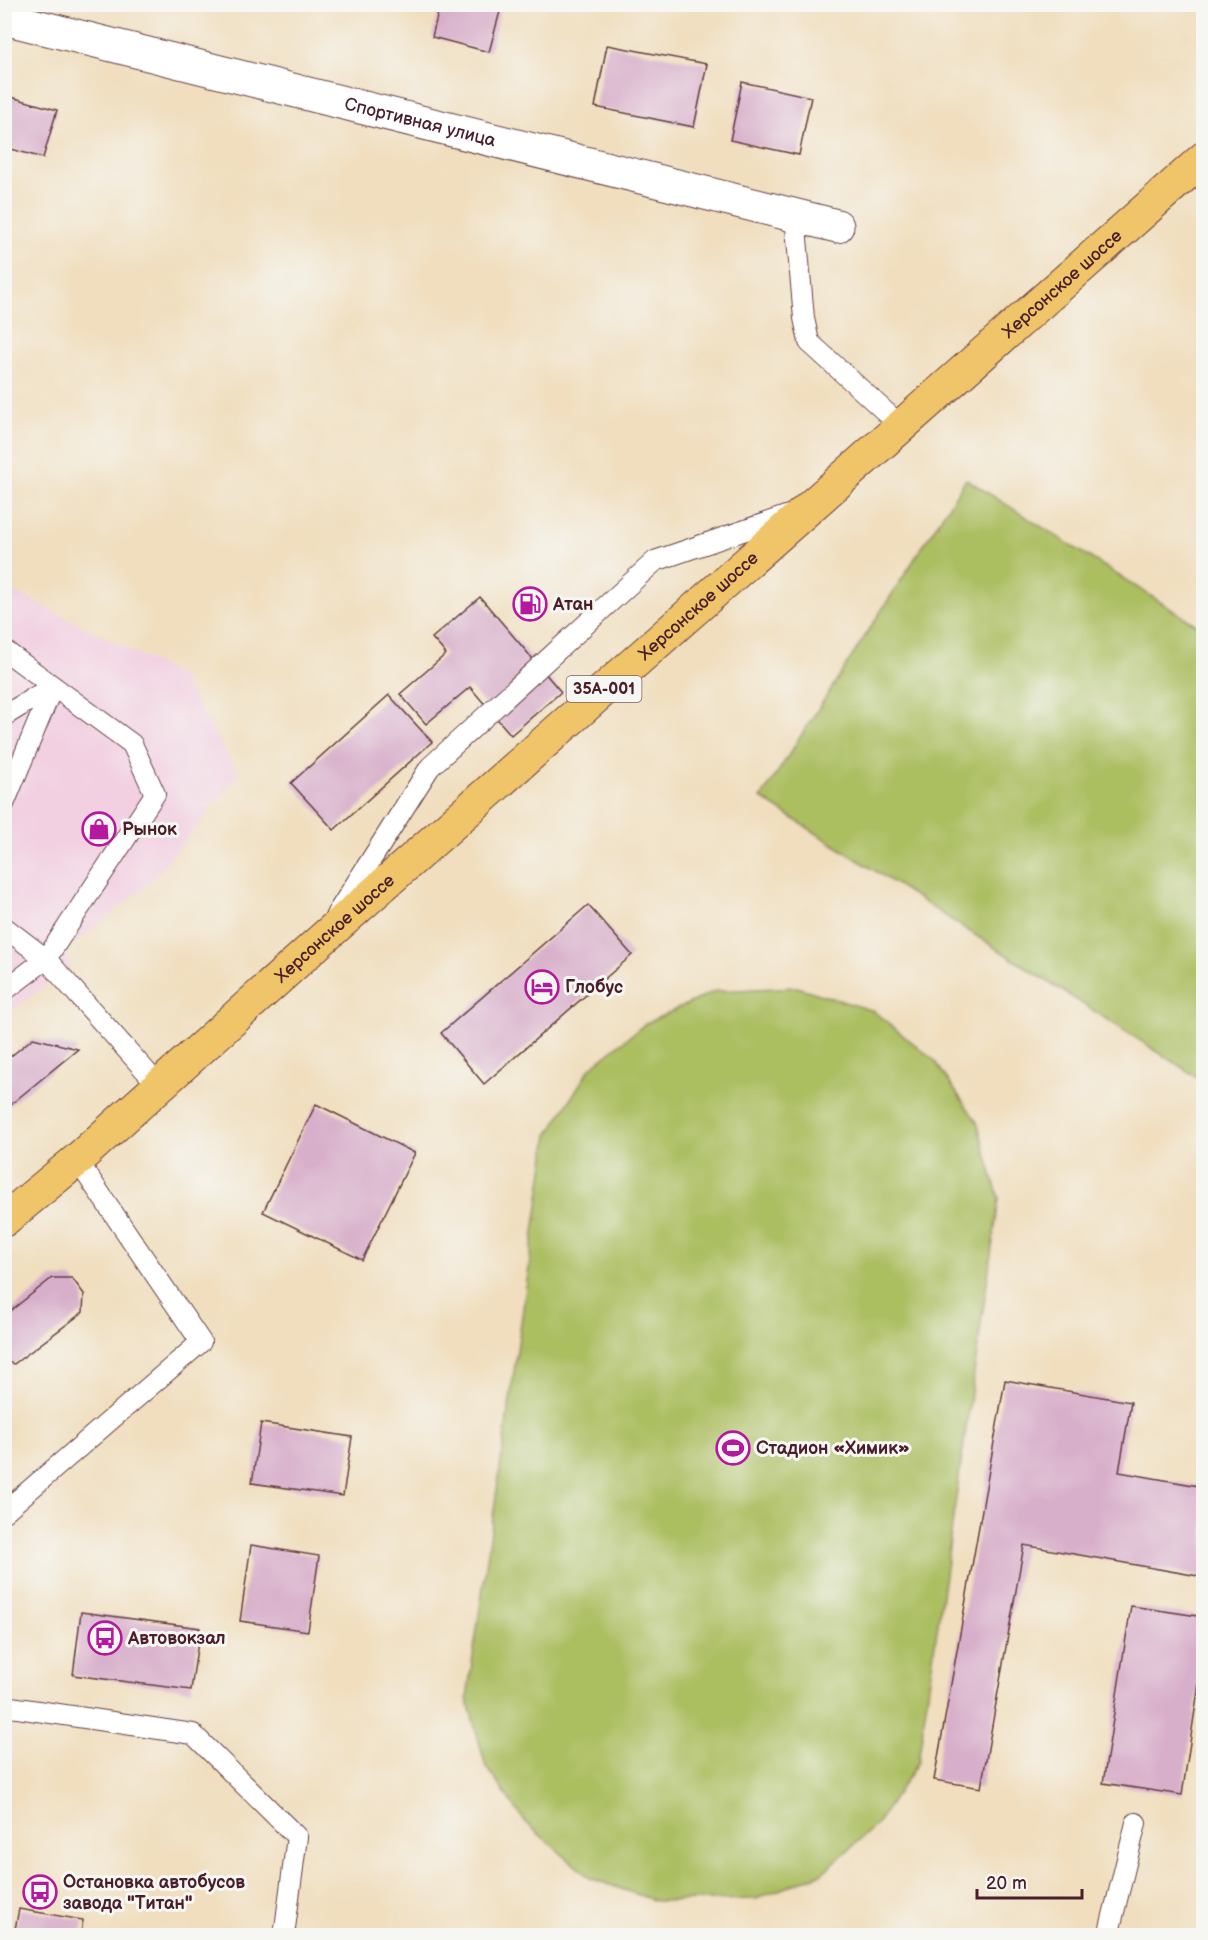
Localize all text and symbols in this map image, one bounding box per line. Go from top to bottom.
street label: Спортивная улица [342,93,498,151]
street label: Херсонское шоссе [998,225,1126,342]
street label: Херсонское шоссе [634,547,763,665]
fuel station icon: Атан [512,586,548,622]
place label: Атан [552,594,593,615]
road number: 35А-001 [566,676,642,702]
shop icon: Рынок [81,811,117,847]
place label: Рынок [122,819,177,840]
street label: Херсонское шоссе [271,870,399,987]
hotel icon: Глобус [524,969,560,1005]
place label: Глобус [565,977,623,998]
sports icon: Стадион «Химик» [715,1430,751,1466]
place label: Стадион «Химик» [756,1438,910,1459]
bus stop icon: Автовокзал [87,1620,123,1656]
place label: Автовокзал [127,1628,226,1649]
scale bar [977,1862,1082,1900]
place label: Остановка автобусов завода "Титан" [63,1872,245,1914]
text: 20 m [986,1873,1027,1894]
bus stop icon: Остановка автобусов завода "Титан" [22,1874,58,1910]

